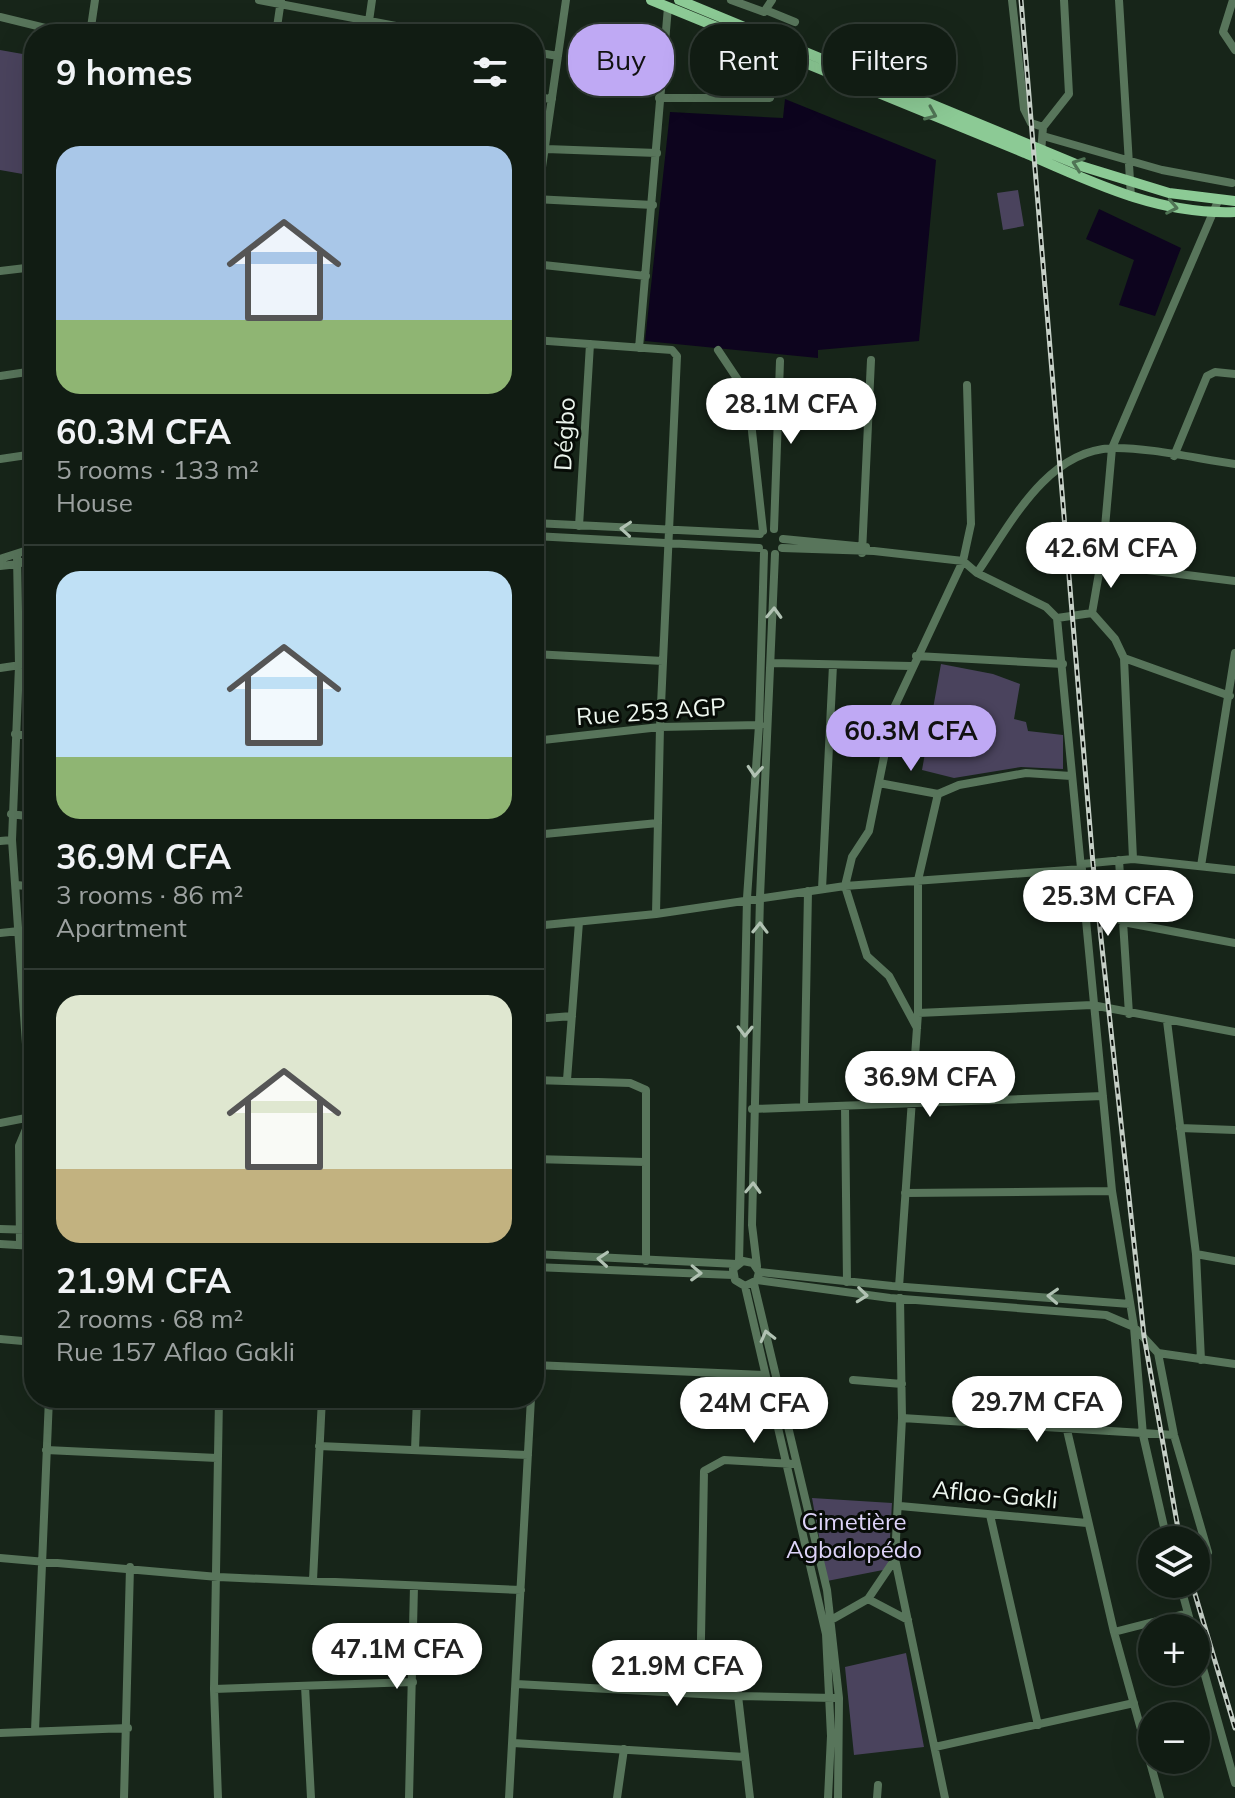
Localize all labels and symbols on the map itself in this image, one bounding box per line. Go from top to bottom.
one-way arrow [922,104,937,120]
one-way arrow [1072,157,1086,174]
one-way arrow [1166,198,1179,215]
pin: 28.1M CFA [699,378,883,446]
street label: Dégbo [547,396,581,471]
one-way arrow [619,521,632,538]
pin: 42.6M CFA [1019,522,1203,590]
one-way arrow [765,606,782,619]
street label: Rue 253 AGP [575,691,727,731]
pin: 60.3M CFA [819,705,1003,773]
one-way arrow [747,765,764,778]
pin: 25.3M CFA [1016,870,1200,938]
one-way arrow [751,921,769,934]
one-way arrow [736,1025,754,1038]
pin: 36.9M CFA [838,1051,1022,1119]
one-way arrow [745,1181,762,1194]
one-way arrow [596,1251,609,1268]
one-way arrow [690,1265,703,1282]
one-way arrow [856,1286,869,1303]
one-way arrow [1046,1288,1059,1305]
one-way arrow [759,1329,776,1343]
pin: 29.7M CFA [945,1376,1129,1444]
pin: 24M CFA [680,1377,828,1445]
street label: Aflao-Gakli [931,1474,1059,1514]
park label: Cimetière Agbalopédo [786,1506,922,1564]
pin: 47.1M CFA [305,1623,489,1691]
pin: 21.9M CFA [585,1640,769,1708]

